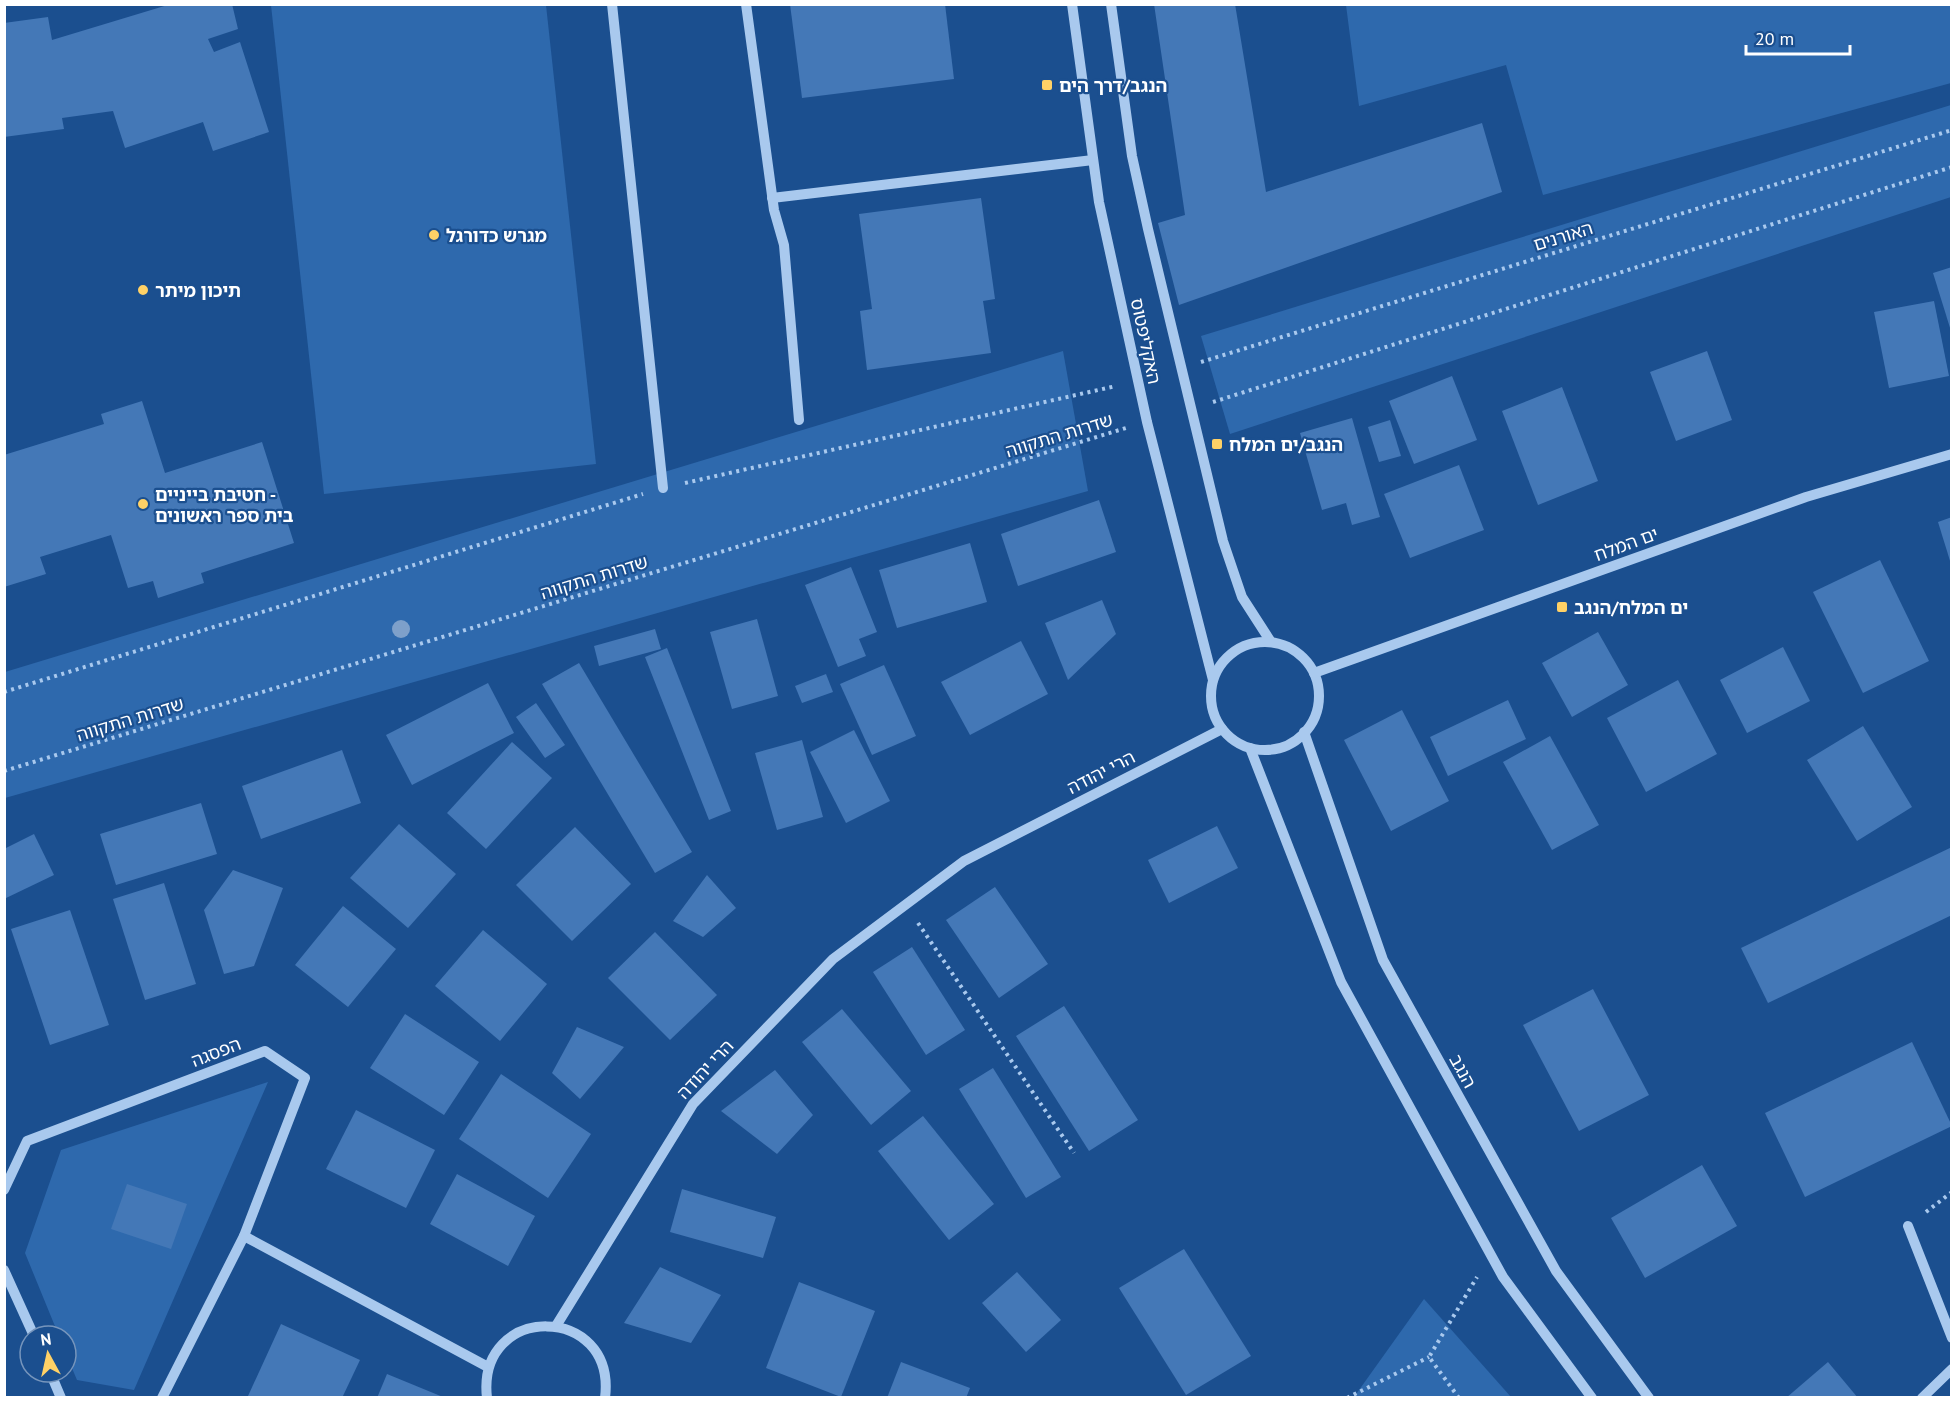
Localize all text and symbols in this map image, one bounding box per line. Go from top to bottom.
scale bar [1746,18,1850,56]
text: 20 m [1755,27,1794,50]
place label: הנגב/דרך הים [1059,74,1167,97]
marker: הנגב/דרך הים [1040,78,1054,92]
street label: האורנים [1530,216,1596,256]
place label: מגרש כדורגל [446,224,547,247]
marker: מגרש כדורגל [427,228,441,242]
place label: תיכון מיתר [155,279,241,302]
marker: תיכון מיתר [136,283,150,297]
street label: האקליפטוס [1126,296,1166,386]
street label: שדרות התקווה [1002,408,1116,462]
place label: הנגב/ים המלח [1229,433,1343,456]
marker: הנגב/ים המלח [1210,437,1224,451]
place label: חטיבת בייניים - בית ספר ראשונים [155,483,294,527]
marker: חטיבת בייניים - בית ספר ראשונים [136,497,150,511]
street label: ים המלח [1591,522,1661,566]
street label: שדרות התקווה [537,550,651,604]
place label: ים המלח/הנגב [1574,596,1688,619]
marker: ים המלח/הנגב [1555,600,1569,614]
street label: שדרות התקווה [73,692,187,746]
street label: הרי יהודה [1063,745,1139,799]
street label: הפסגה [188,1032,244,1072]
street label: הרי יהודה [672,1034,738,1104]
street label: הנגב [1444,1050,1482,1092]
north arrow [18,1324,78,1384]
text: N [39,1329,53,1350]

